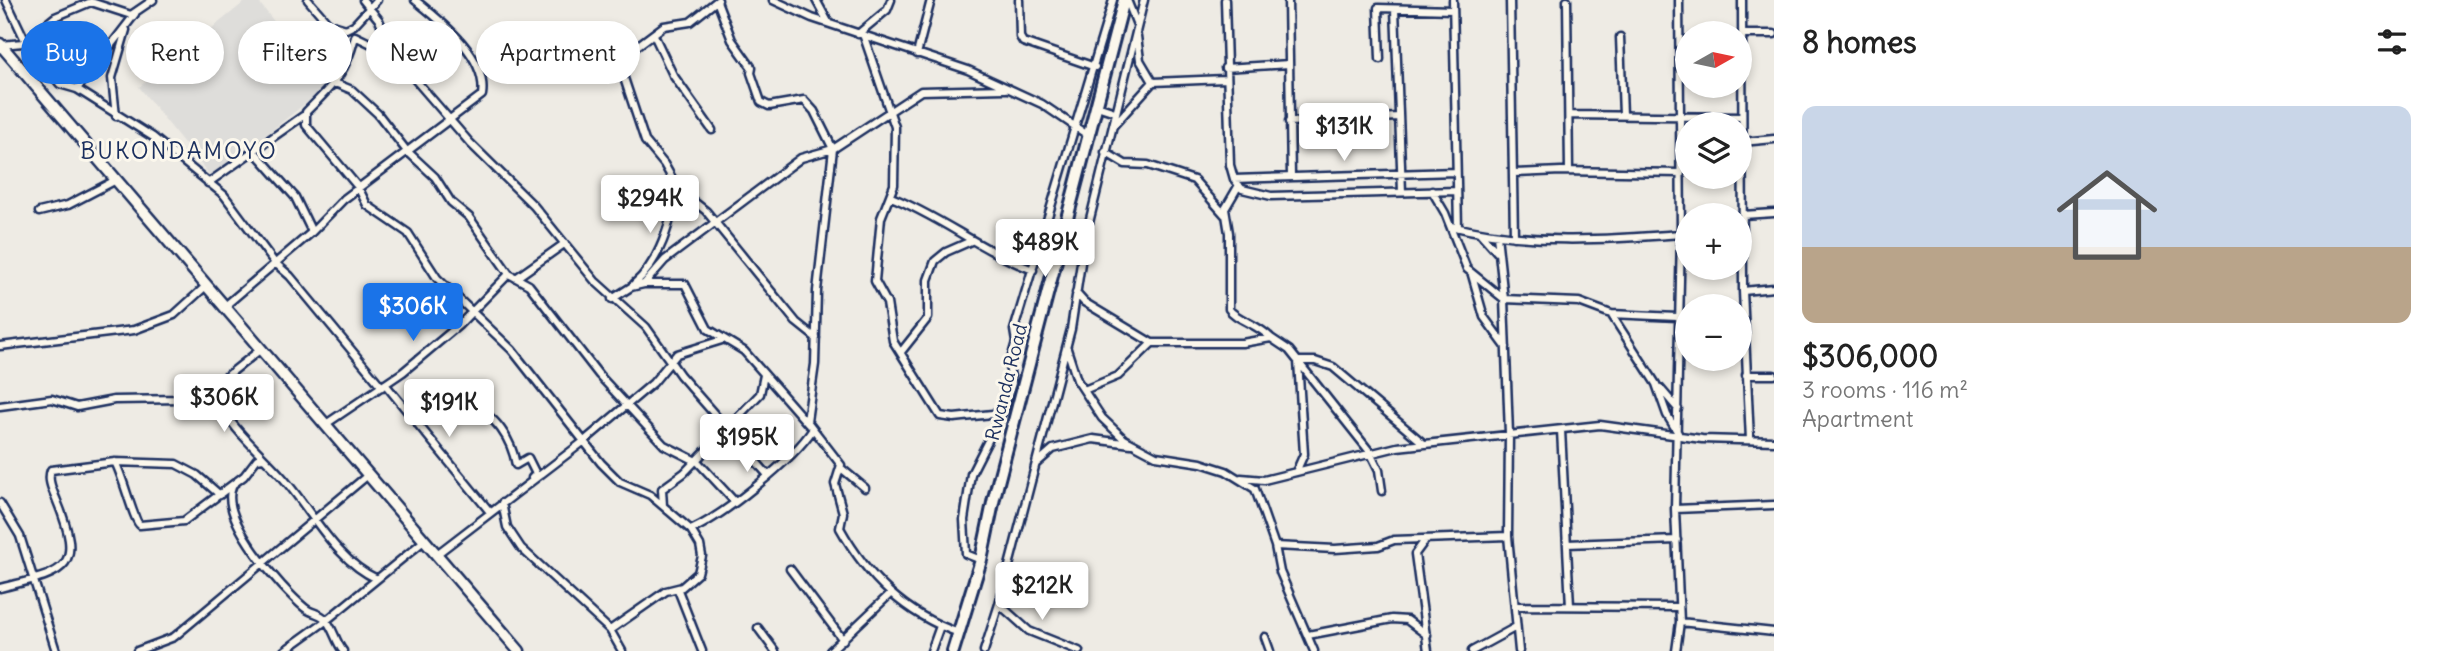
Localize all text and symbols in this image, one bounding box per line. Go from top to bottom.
chip: Buy [21,21,112,84]
chip: Rent [126,21,224,84]
chip: Filters [238,21,352,84]
chip: New [366,21,462,84]
chip: Apartment [476,21,640,84]
north arrow [1675,21,1752,98]
map controls [1675,21,1752,371]
text: 8 homes [1802,23,1917,61]
icon: filters [2373,23,2411,61]
pin: $131K [1295,104,1393,163]
text: $131K [1315,111,1373,140]
button: layers [1675,112,1752,189]
district label: BUKONDAMOYO [80,136,278,165]
icon: home [2044,152,2170,278]
pin: $294K [601,176,699,235]
text: $294K [617,183,683,212]
button: + [1675,203,1752,280]
pin: $489K [996,219,1094,279]
text: $489K [1012,227,1078,256]
pin: $306K [364,284,462,343]
text: $306K [379,291,447,320]
button: − [1675,294,1752,371]
street label: Rwanda Road [980,321,1032,443]
text: $306,000 [1802,337,1938,375]
pin: $306K [175,374,273,434]
text: 3 rooms · 116 m² [1802,375,1968,404]
pin: $191K [400,380,498,439]
text: $306K [190,382,258,411]
text: $191K [420,387,478,416]
text: Apartment [1802,404,1914,433]
pin: $195K [698,414,796,474]
text: $195K [716,422,778,451]
pin: $212K [993,562,1091,622]
text: $212K [1011,570,1073,599]

